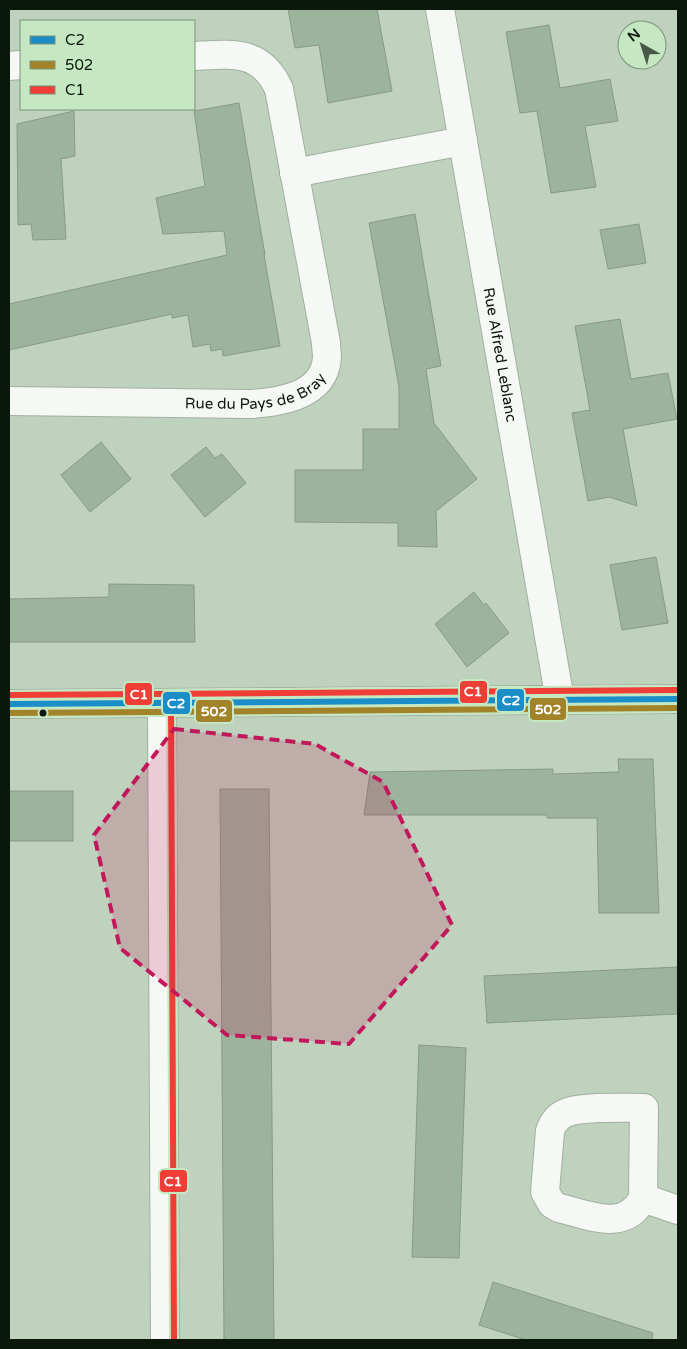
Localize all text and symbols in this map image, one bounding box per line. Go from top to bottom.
legend [20,20,195,110]
north arrow [617,20,667,70]
text: N [624,25,644,45]
text: C2 [65,31,85,49]
text: 502 [65,56,93,74]
text: C1 [65,81,85,99]
street label: Rue Alfred Leblanc [480,286,521,423]
street label: Rue du Pays de Bray [185,370,330,413]
line badge: C1 [459,680,488,704]
line badge: C1 [124,682,153,706]
text: C1 [464,683,482,700]
text: C1 [130,686,148,703]
line badge: C2 [496,688,525,712]
line badge: C2 [162,691,191,715]
text: C2 [502,692,520,709]
text: C2 [167,695,185,712]
line badge: 502 [529,697,567,721]
line badge: 502 [195,699,233,723]
text: 502 [535,701,561,718]
text: 502 [201,703,227,720]
unlabelled marker [38,708,48,718]
line badge: C1 [159,1169,188,1193]
text: C1 [164,1173,182,1190]

